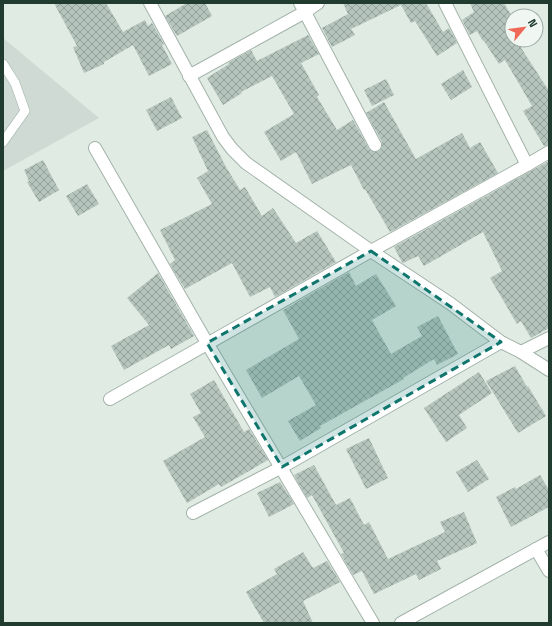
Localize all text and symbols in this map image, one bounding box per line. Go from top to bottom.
north arrow [504,8,544,48]
text: N [525,17,541,30]

